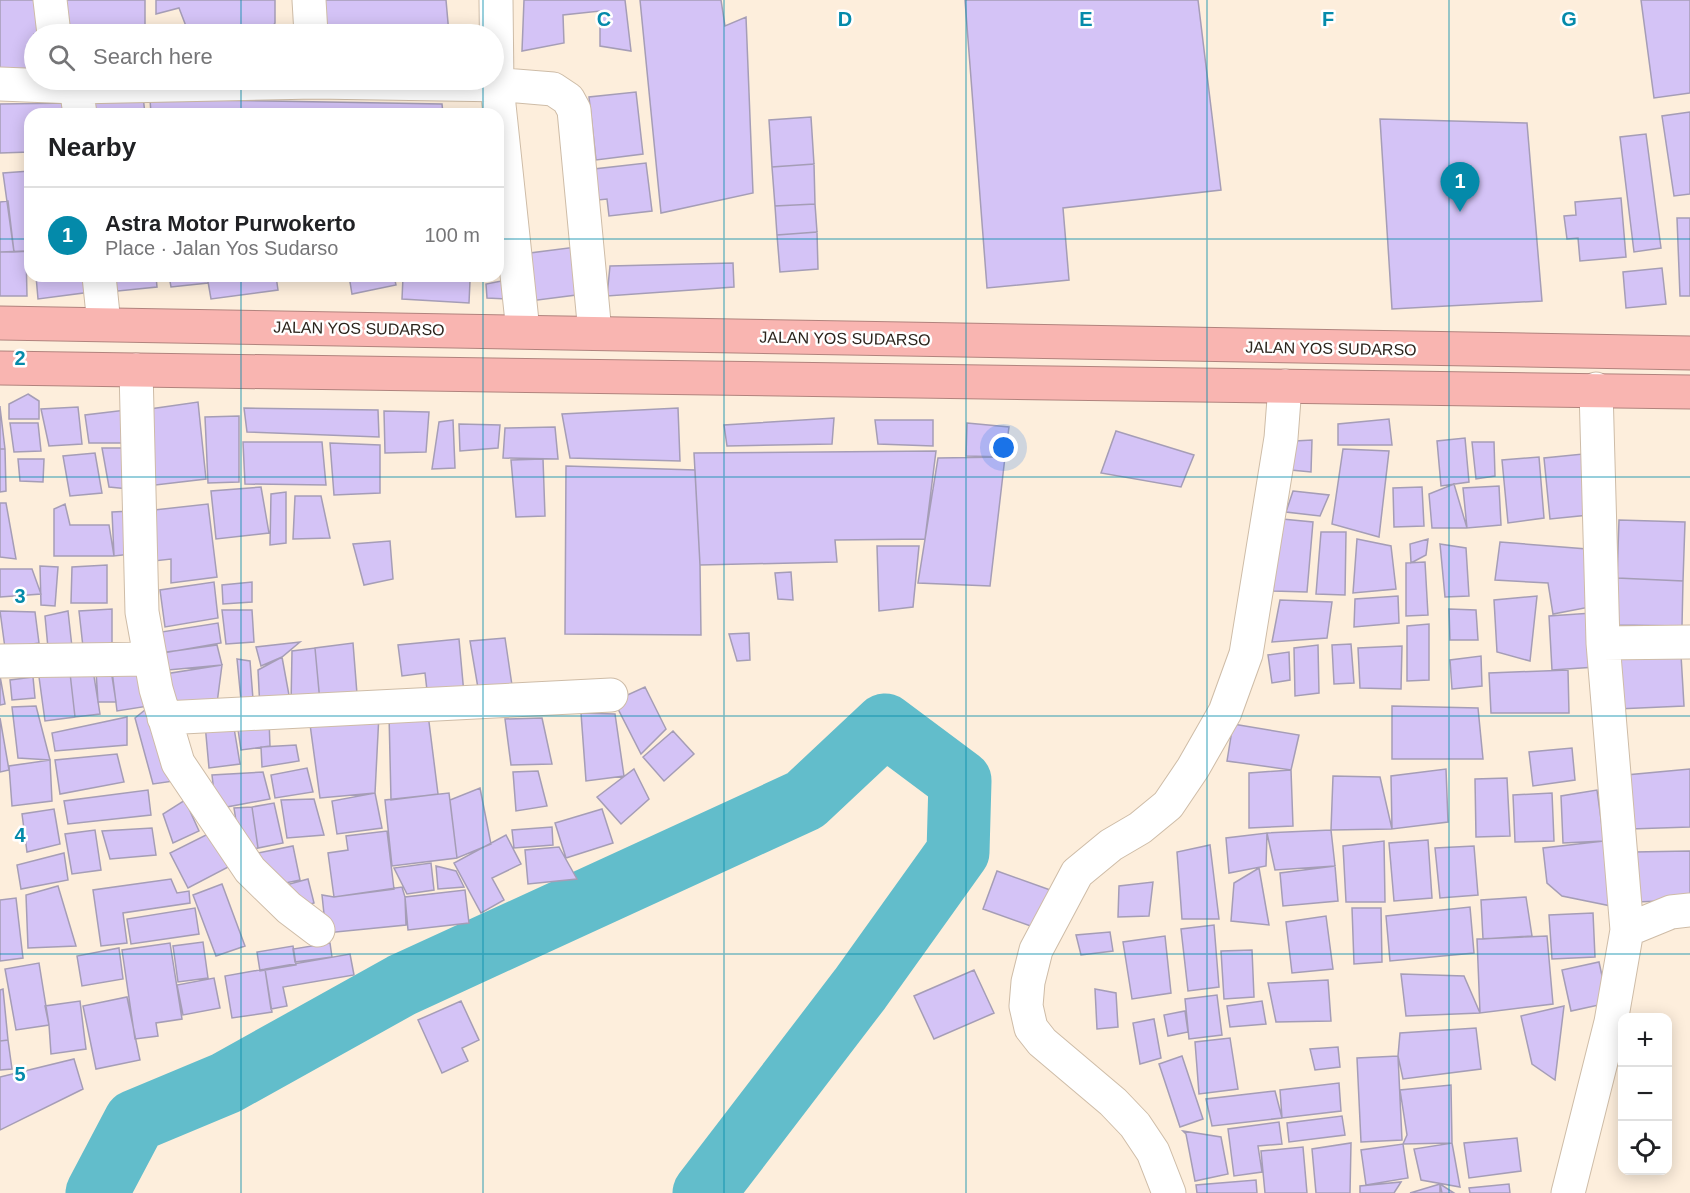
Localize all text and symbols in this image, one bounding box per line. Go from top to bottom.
text: C [597,8,611,30]
text: D [838,8,852,30]
text: E [1079,8,1093,30]
text: F [1322,8,1334,30]
text: G [1561,8,1577,30]
search box [24,24,504,90]
icon: search [45,41,78,74]
text: Search here [93,44,213,69]
text: Nearby [48,132,136,162]
pin: 1 [1440,162,1480,212]
text: Astra Motor Purwokerto [105,211,356,236]
text: 1 [62,224,73,246]
text: 100 m [424,224,480,246]
text: Place · Jalan Yos Sudarso [105,237,339,259]
street label: JALAN YOS SUDARSO [273,319,445,338]
street label: JALAN YOS SUDARSO [759,329,931,348]
street label: JALAN YOS SUDARSO [1245,339,1417,358]
text: 2 [14,347,26,369]
your location [989,433,1018,462]
text: 3 [14,585,26,607]
text: 4 [14,824,26,846]
map controls [1618,1013,1672,1175]
button: + [1618,1013,1672,1067]
text: 5 [14,1063,26,1085]
button: − [1618,1067,1672,1121]
button: locate [1618,1121,1672,1175]

